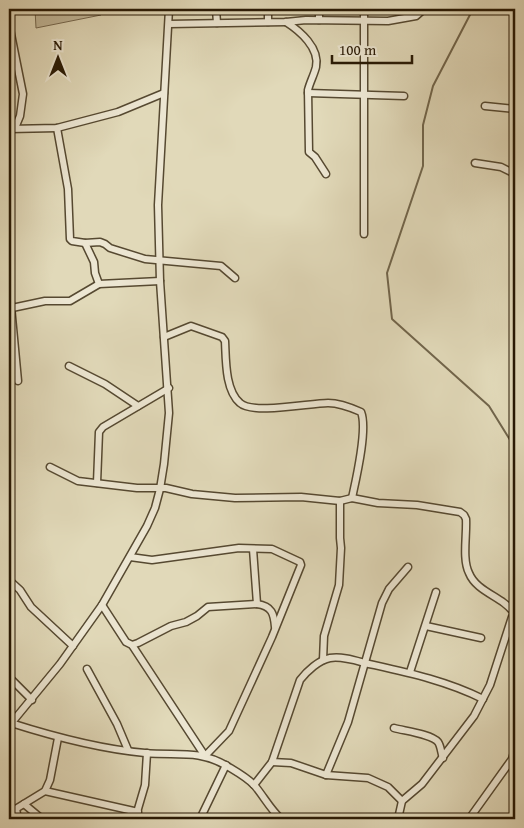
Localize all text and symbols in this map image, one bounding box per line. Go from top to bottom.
north arrow [32,32,82,82]
scale bar [332,32,412,64]
text: N [53,35,63,55]
text: 100 m [339,39,377,60]

